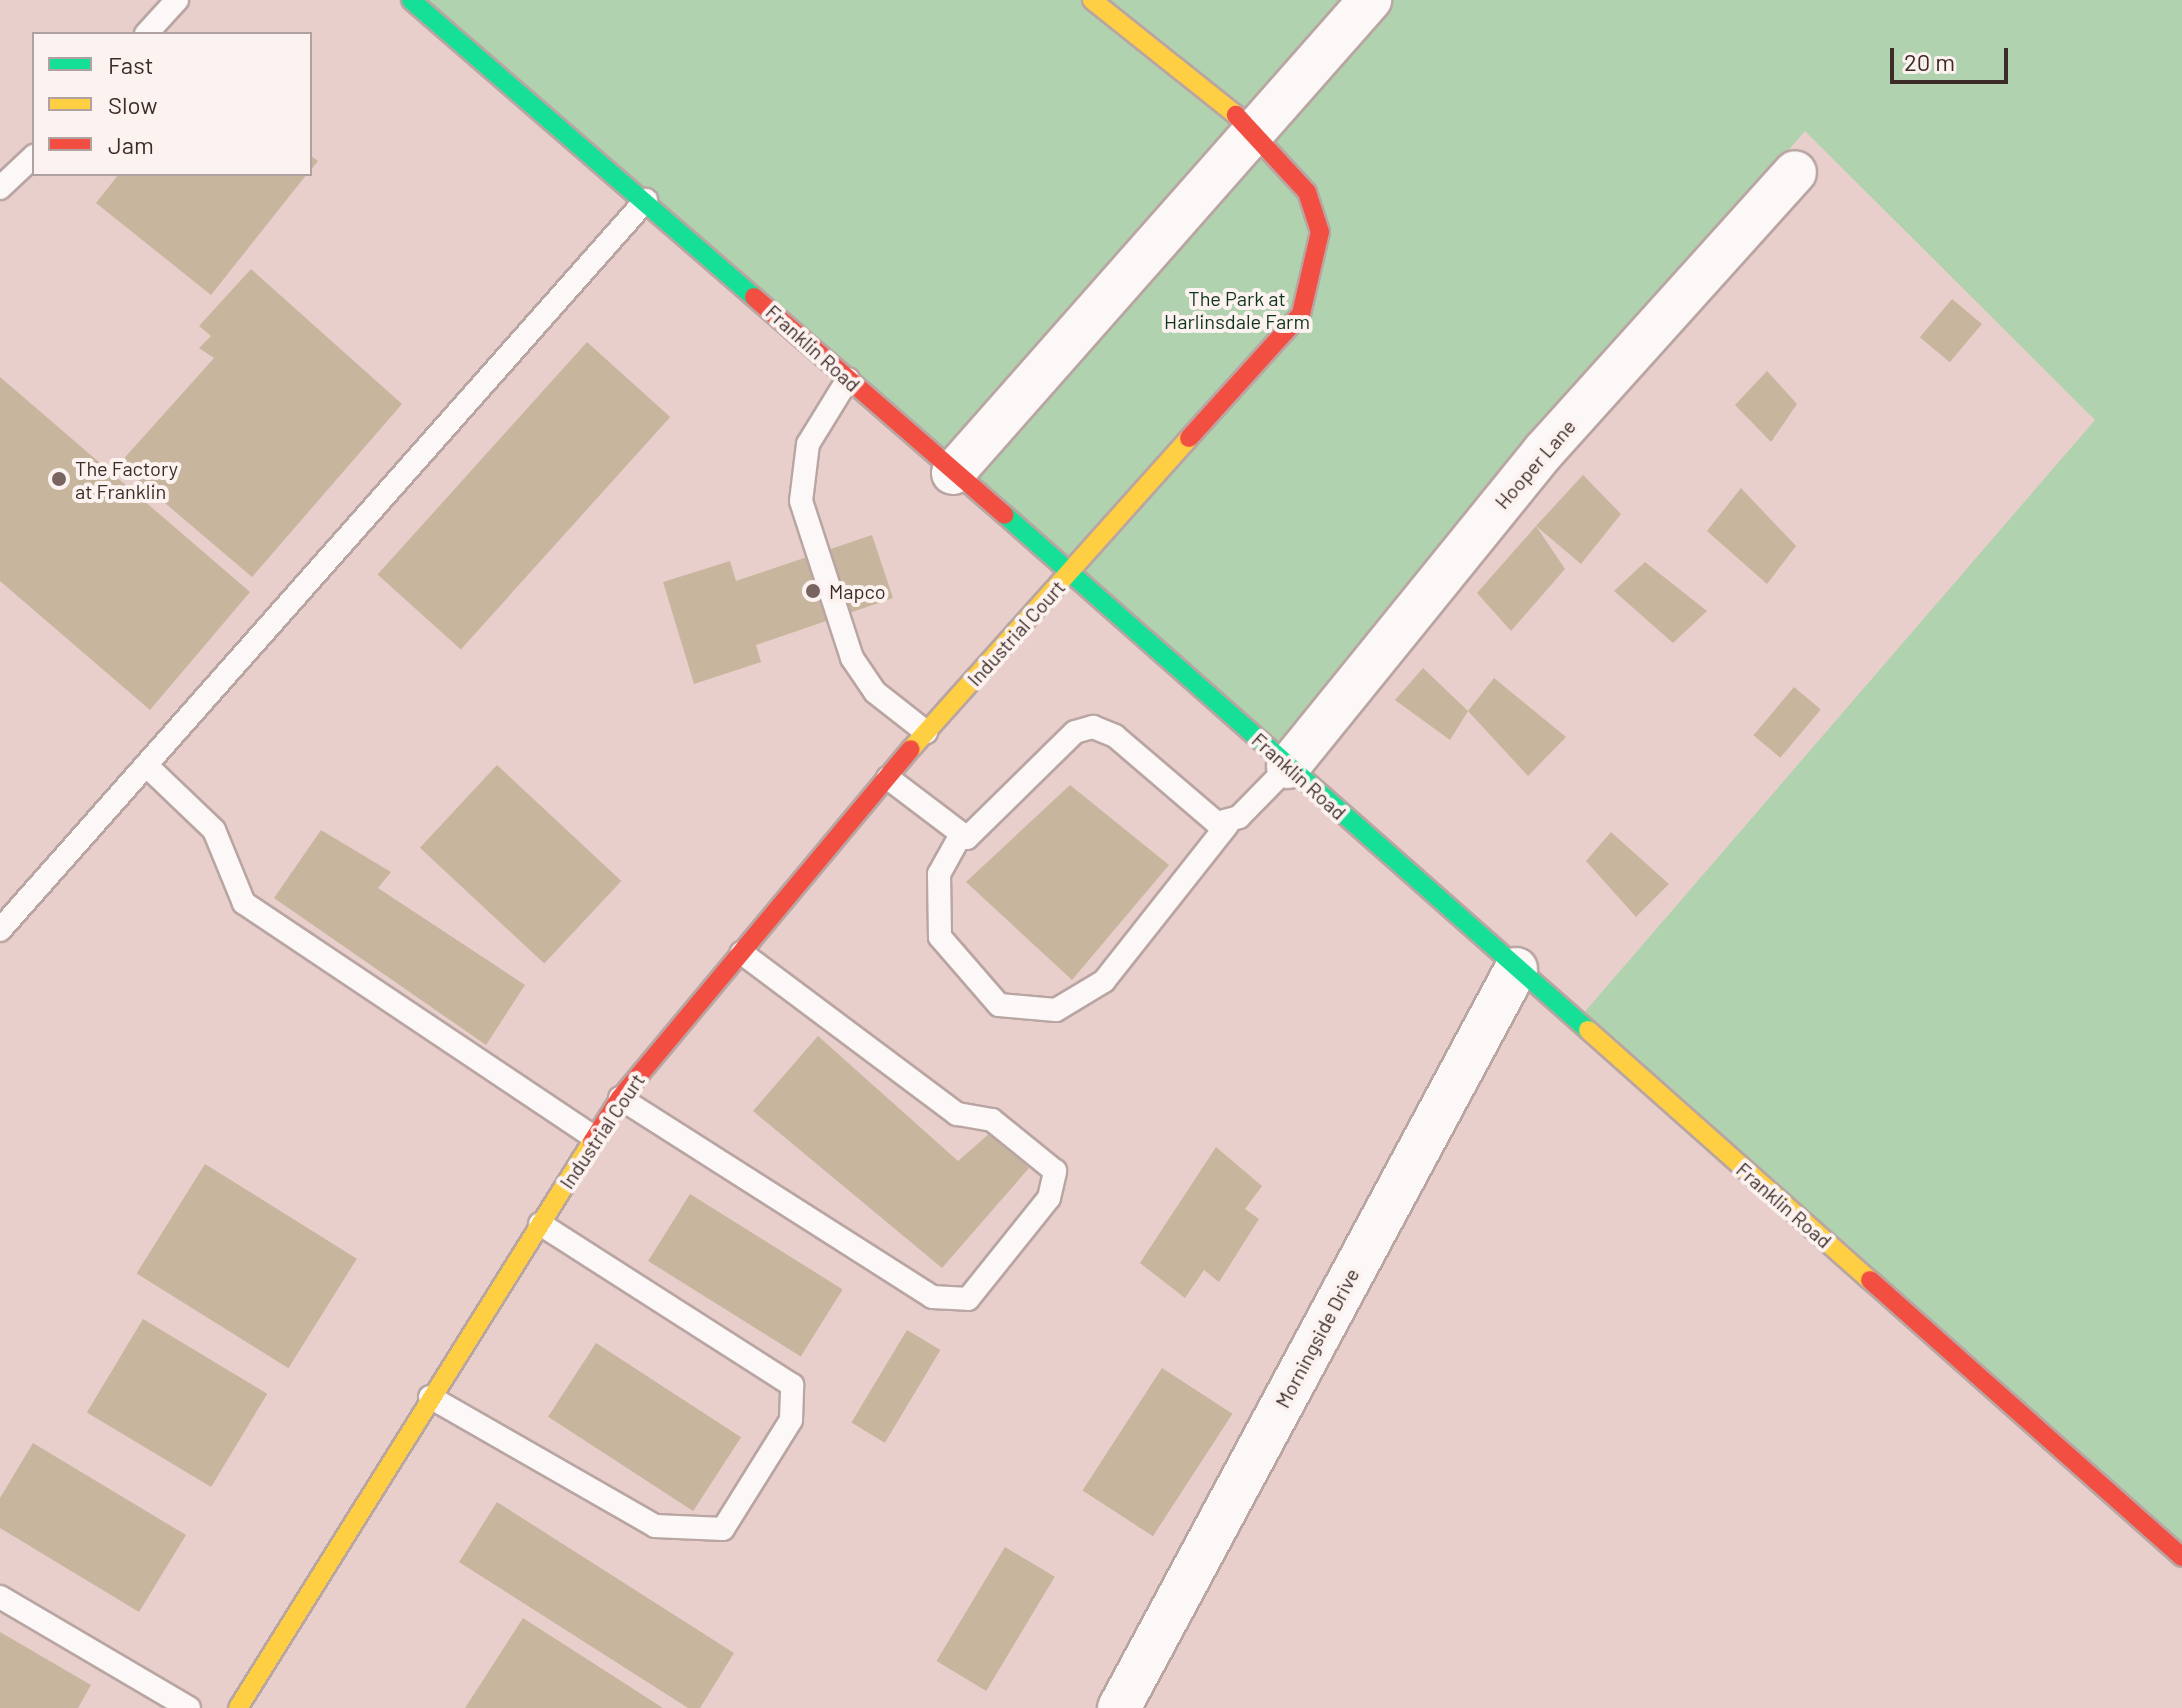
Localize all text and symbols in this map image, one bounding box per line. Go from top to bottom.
legend [32,32,312,176]
scale bar [1894,32,2012,82]
text: 20 m [1904,47,1955,76]
text: Fast [108,50,153,79]
text: Slow [108,90,157,119]
text: Jam [108,130,154,159]
park label: The Park at Harlinsdale Farm [1164,287,1310,334]
street label: Franklin Road [761,300,865,396]
street label: Hooper Lane [1490,414,1580,514]
place label: The Factory at Franklin [75,456,178,503]
marker: The Factory at Franklin [50,470,68,488]
street label: Industrial Court [962,575,1070,691]
place label: Mapco [829,579,886,603]
marker: Mapco [804,582,822,600]
street label: Franklin Road [1247,728,1351,824]
street label: Industrial Court [555,1069,649,1193]
street label: Franklin Road [1732,1157,1836,1253]
street label: Morningside Drive [1270,1264,1364,1412]

